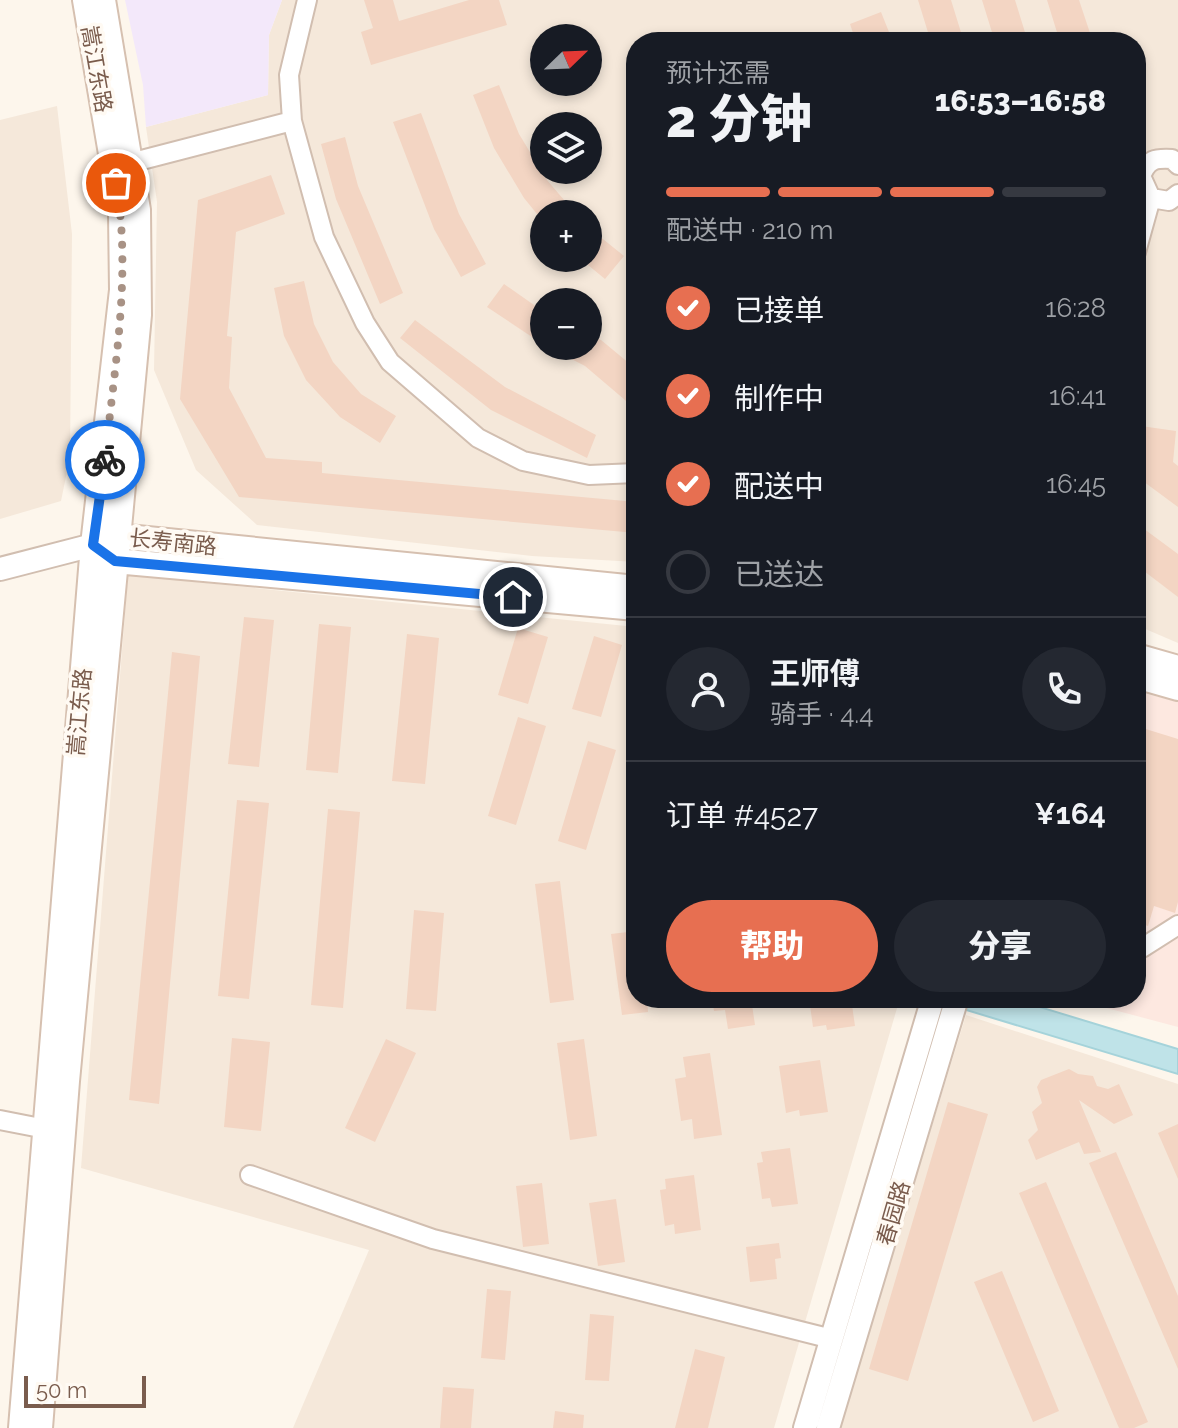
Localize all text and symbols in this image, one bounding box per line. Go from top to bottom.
street label: 嵩江东路 [77,23,117,115]
north arrow [530,24,602,96]
map controls [530,24,602,360]
text: 预计还需 [666,58,770,88]
text: 16:53–16:58 [935,83,1106,118]
text: 2 分钟 [666,88,812,149]
button: layers [530,112,602,184]
pin [82,149,150,217]
icon: bag [94,161,138,205]
button: + [530,200,602,272]
text: 配送中 · 210 m [666,215,833,245]
icon: check [666,286,710,330]
button: − [530,288,602,360]
text: 已接单 [734,293,824,328]
text: 16:28 [1045,293,1106,323]
icon: check [666,374,710,418]
text: 制作中 [734,381,824,416]
text: 16:41 [1049,381,1106,411]
courier [65,420,145,500]
icon: bike [83,438,127,482]
icon: check [666,462,710,506]
text: 配送中 [734,469,824,504]
text: 16:45 [1046,469,1106,499]
street label: 长寿南路 [128,524,218,560]
text: 已送达 [734,557,824,592]
pin [479,563,547,631]
icon: home [491,575,535,619]
button: person [666,647,750,731]
button: phone [1022,647,1106,731]
text: 王师傅 [770,656,860,691]
street label: 嵩江东路 [62,667,96,757]
text: 骑手 · 4.4 [770,699,873,729]
text: ¥164 [1034,796,1106,831]
text: 订单 #4527 [666,798,818,833]
button: 帮助 [666,900,878,992]
button: 分享 [894,900,1106,992]
street label: 春园路 [871,1178,915,1248]
scale bar [24,1372,146,1408]
text: 50 m [36,1377,87,1403]

